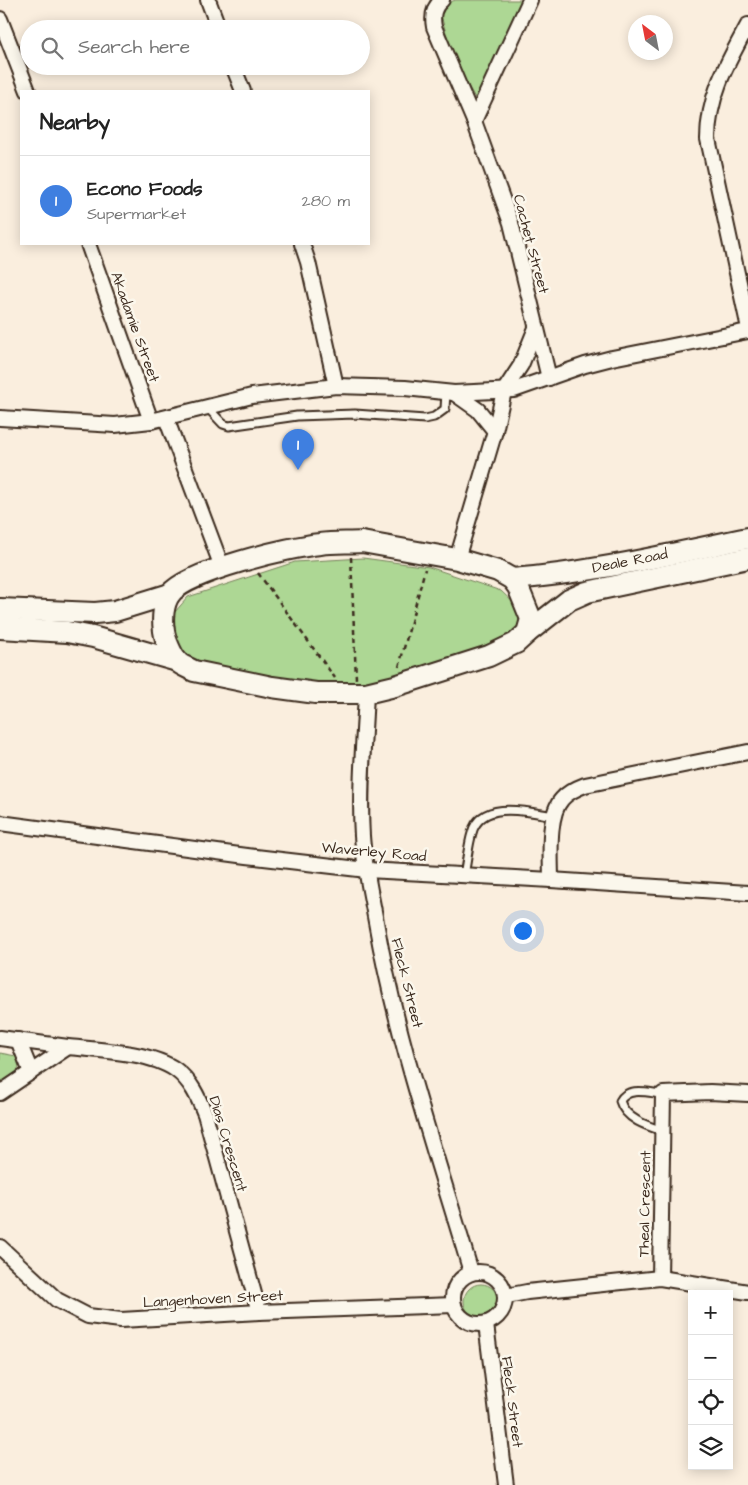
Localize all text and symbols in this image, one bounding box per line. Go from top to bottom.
north arrow [628,15,673,60]
search box [20,20,370,75]
icon: search [38,34,66,62]
text: Search here [78,34,190,61]
text: Nearby [40,108,110,137]
text: Econo Foods [87,176,203,203]
text: 1 [55,190,57,212]
text: 280 m [302,190,350,212]
street label: Cachet Street [508,192,554,296]
text: Supermarket [87,203,186,225]
street label: Akadamie Street [105,269,165,385]
pin: 1 [282,429,314,470]
street label: Deale Road [590,543,670,579]
street label: Waverley Road [321,837,428,868]
your location [510,918,536,944]
street label: Fleck Street [386,936,428,1030]
street label: Dias Crescent [204,1094,252,1194]
street label: Theal Crescent [634,1151,656,1257]
street label: Langenhoven Street [142,1285,284,1314]
map controls [688,1290,733,1470]
button: + [688,1290,733,1335]
button: − [688,1335,733,1380]
street label: Fleck Street [496,1355,528,1449]
button: locate [688,1380,733,1425]
button: layers [688,1425,733,1470]

